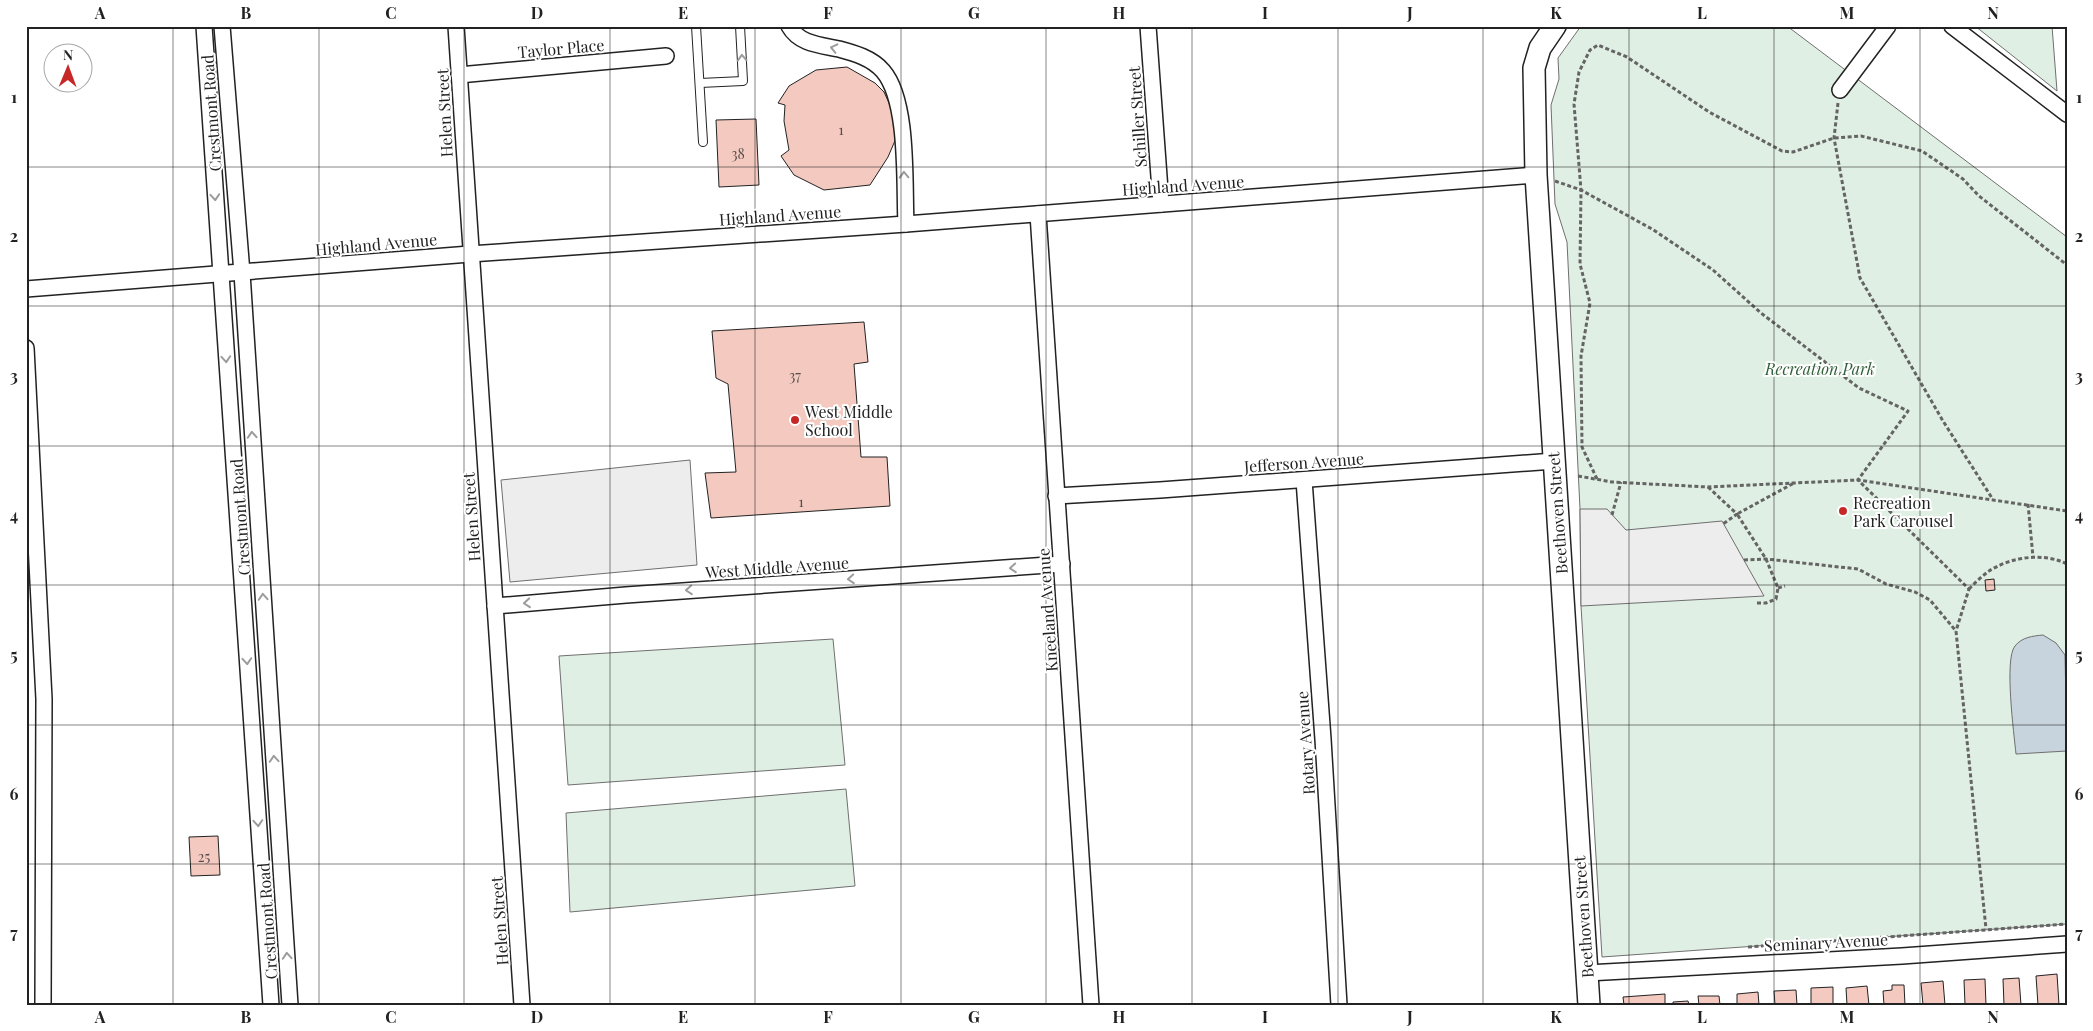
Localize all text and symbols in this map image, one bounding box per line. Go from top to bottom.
text: A [94,2,106,23]
text: B [241,2,252,23]
text: C [385,2,397,23]
text: D [531,2,543,23]
text: E [678,2,688,23]
text: F [823,2,833,23]
text: G [968,2,980,23]
text: H [1113,2,1126,23]
text: I [1262,2,1268,23]
text: J [1406,2,1413,23]
text: K [1550,2,1562,23]
text: L [1697,2,1707,23]
text: M [1840,2,1855,23]
text: N [1987,2,1999,23]
street label: Taylor Place [517,34,605,62]
north arrow [42,42,92,92]
one-way arrow [830,43,839,54]
text: N [63,45,73,64]
street label: Crestmont Road [196,54,226,172]
one-way arrow [736,54,747,62]
street label: Schiller Street [1123,65,1151,168]
street label: Helen Street [431,68,457,158]
text: 1 [11,86,17,107]
text: 1 [2076,86,2082,107]
house number: 1 [838,120,844,139]
house number: 38 [731,144,745,163]
street label: Highland Avenue [1121,170,1245,200]
one-way arrow [898,171,909,179]
one-way arrow [209,193,220,201]
street label: Highland Avenue [718,200,842,230]
text: 2 [10,225,18,246]
text: 2 [2075,225,2083,246]
street label: Highland Avenue [314,228,438,260]
one-way arrow [220,356,231,364]
park label: Recreation Park [1764,358,1875,379]
text: 3 [10,365,18,386]
text: 3 [2075,365,2083,386]
house number: 37 [789,366,801,385]
place label: West Middle School [804,401,893,440]
marker: West Middle School [789,414,801,426]
one-way arrow [247,431,258,439]
street label: Jefferson Avenue [1242,447,1365,477]
street label: Beethoven Street [1542,451,1572,575]
street label: Crestmont Road [225,458,255,576]
street label: Helen Street [457,472,485,562]
house number: 1 [798,492,804,511]
place label: Recreation Park Carousel [1853,492,1954,531]
text: 4 [10,504,18,525]
text: 4 [2075,504,2083,525]
marker: Recreation Park Carousel [1837,505,1849,517]
street label: Kneeland Avenue [1032,547,1062,673]
street label: West Middle Avenue [703,552,850,583]
one-way arrow [1009,562,1017,573]
one-way arrow [847,573,855,584]
one-way arrow [684,585,692,596]
one-way arrow [258,593,269,601]
one-way arrow [522,598,530,609]
text: 5 [10,644,18,665]
text: 5 [2075,644,2083,665]
one-way arrow [241,657,252,665]
street label: Rotary Avenue [1291,691,1319,795]
one-way arrow [269,755,280,763]
text: 6 [10,783,19,804]
text: 6 [2075,783,2084,804]
one-way arrow [252,819,263,827]
house number: 25 [198,847,210,866]
street label: Beethoven Street [1568,855,1598,979]
street label: Crestmont Road [252,862,282,980]
street label: Helen Street [485,876,513,966]
text: 7 [10,922,18,943]
text: 7 [2075,922,2083,943]
street label: Seminary Avenue [1763,928,1889,956]
one-way arrow [282,952,293,960]
text: A [94,1006,106,1027]
text: B [241,1006,252,1027]
text: C [385,1006,397,1027]
text: D [531,1006,543,1027]
text: E [678,1006,688,1027]
text: F [823,1006,833,1027]
text: G [968,1006,980,1027]
text: H [1113,1006,1126,1027]
text: I [1262,1006,1268,1027]
text: J [1406,1006,1413,1027]
text: K [1550,1006,1562,1027]
text: L [1697,1006,1707,1027]
text: M [1840,1006,1855,1027]
text: N [1987,1006,1999,1027]

